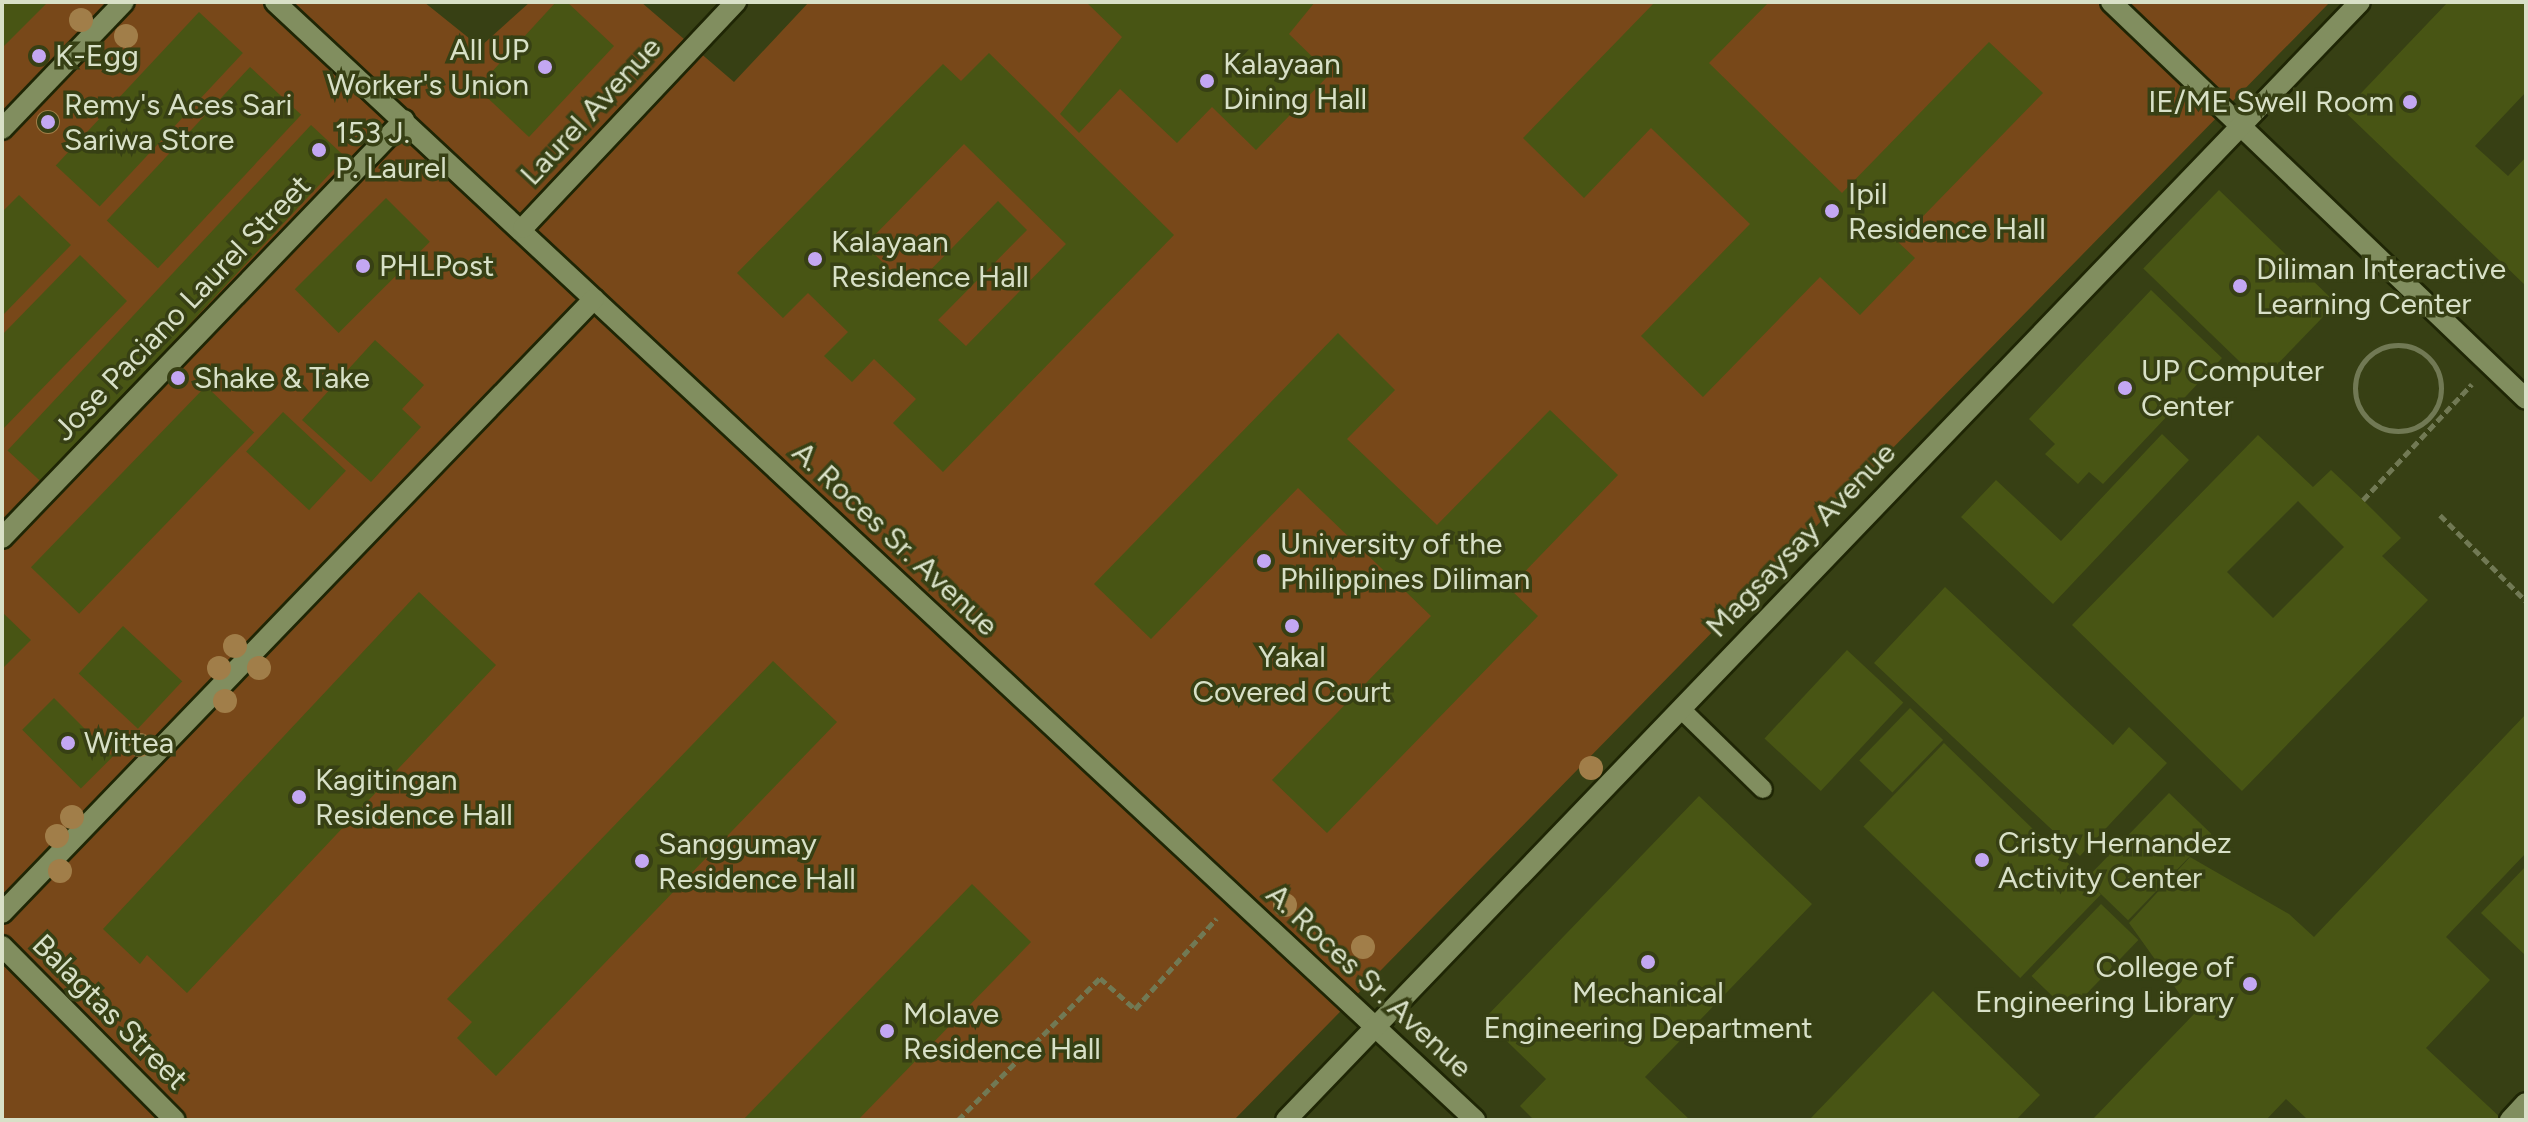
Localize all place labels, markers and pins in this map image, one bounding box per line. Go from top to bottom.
place label: All UP Worker's Union [327,32,529,102]
place label: K-Egg [55,38,139,74]
place label: Kalayaan Dining Hall [1223,46,1367,116]
marker: K-Egg [30,47,48,65]
marker: All UP Worker's Union [536,58,554,76]
marker: Kalayaan Dining Hall [1198,72,1216,90]
place label: IE/ME Swell Room [2148,84,2394,120]
place label: Remy's Aces Sari Sariwa Store [64,87,293,158]
marker: IE/ME Swell Room [2401,93,2419,111]
marker: Remy's Aces Sari Sariwa Store [39,113,57,131]
place label: 153 J. P. Laurel [335,115,447,186]
marker: 153 J. P. Laurel [310,141,328,159]
place label: Ipil Residence Hall [1848,176,2046,246]
marker: Ipil Residence Hall [1823,202,1841,220]
place label: Kalayaan Residence Hall [831,224,1029,294]
place label: PHLPost [379,248,494,284]
marker: Kalayaan Residence Hall [806,250,824,268]
place label: Diliman Interactive Learning Center [2256,251,2506,322]
marker: PHLPost [354,257,372,275]
marker: Diliman Interactive Learning Center [2231,277,2249,295]
place label: UP Computer Center [2141,353,2324,424]
place label: Shake & Take [194,360,370,396]
marker: Shake & Take [169,369,187,387]
marker: UP Computer Center [2116,379,2134,397]
place label: University of the Philippines Diliman [1280,526,1530,596]
marker: University of the Philippines Diliman [1255,552,1273,570]
marker: Yakal Covered Court [1283,617,1301,635]
place label: Yakal Covered Court [1192,639,1392,710]
place label: Wittea [84,725,174,761]
marker: Wittea [59,734,77,752]
place label: Kagitingan Residence Hall [315,762,513,832]
marker: Kagitingan Residence Hall [290,788,308,806]
place label: Cristy Hernandez Activity Center [1998,825,2232,896]
place label: Sanggumay Residence Hall [658,826,856,896]
marker: Cristy Hernandez Activity Center [1973,851,1991,869]
marker: Sanggumay Residence Hall [633,852,651,870]
place label: College of Engineering Library [1975,949,2234,1020]
marker: Mechanical Engineering Department [1639,953,1657,971]
place label: Mechanical Engineering Department [1484,975,1812,1046]
marker: College of Engineering Library [2241,975,2259,993]
place label: Molave Residence Hall [903,996,1101,1066]
marker: Molave Residence Hall [878,1022,896,1040]

